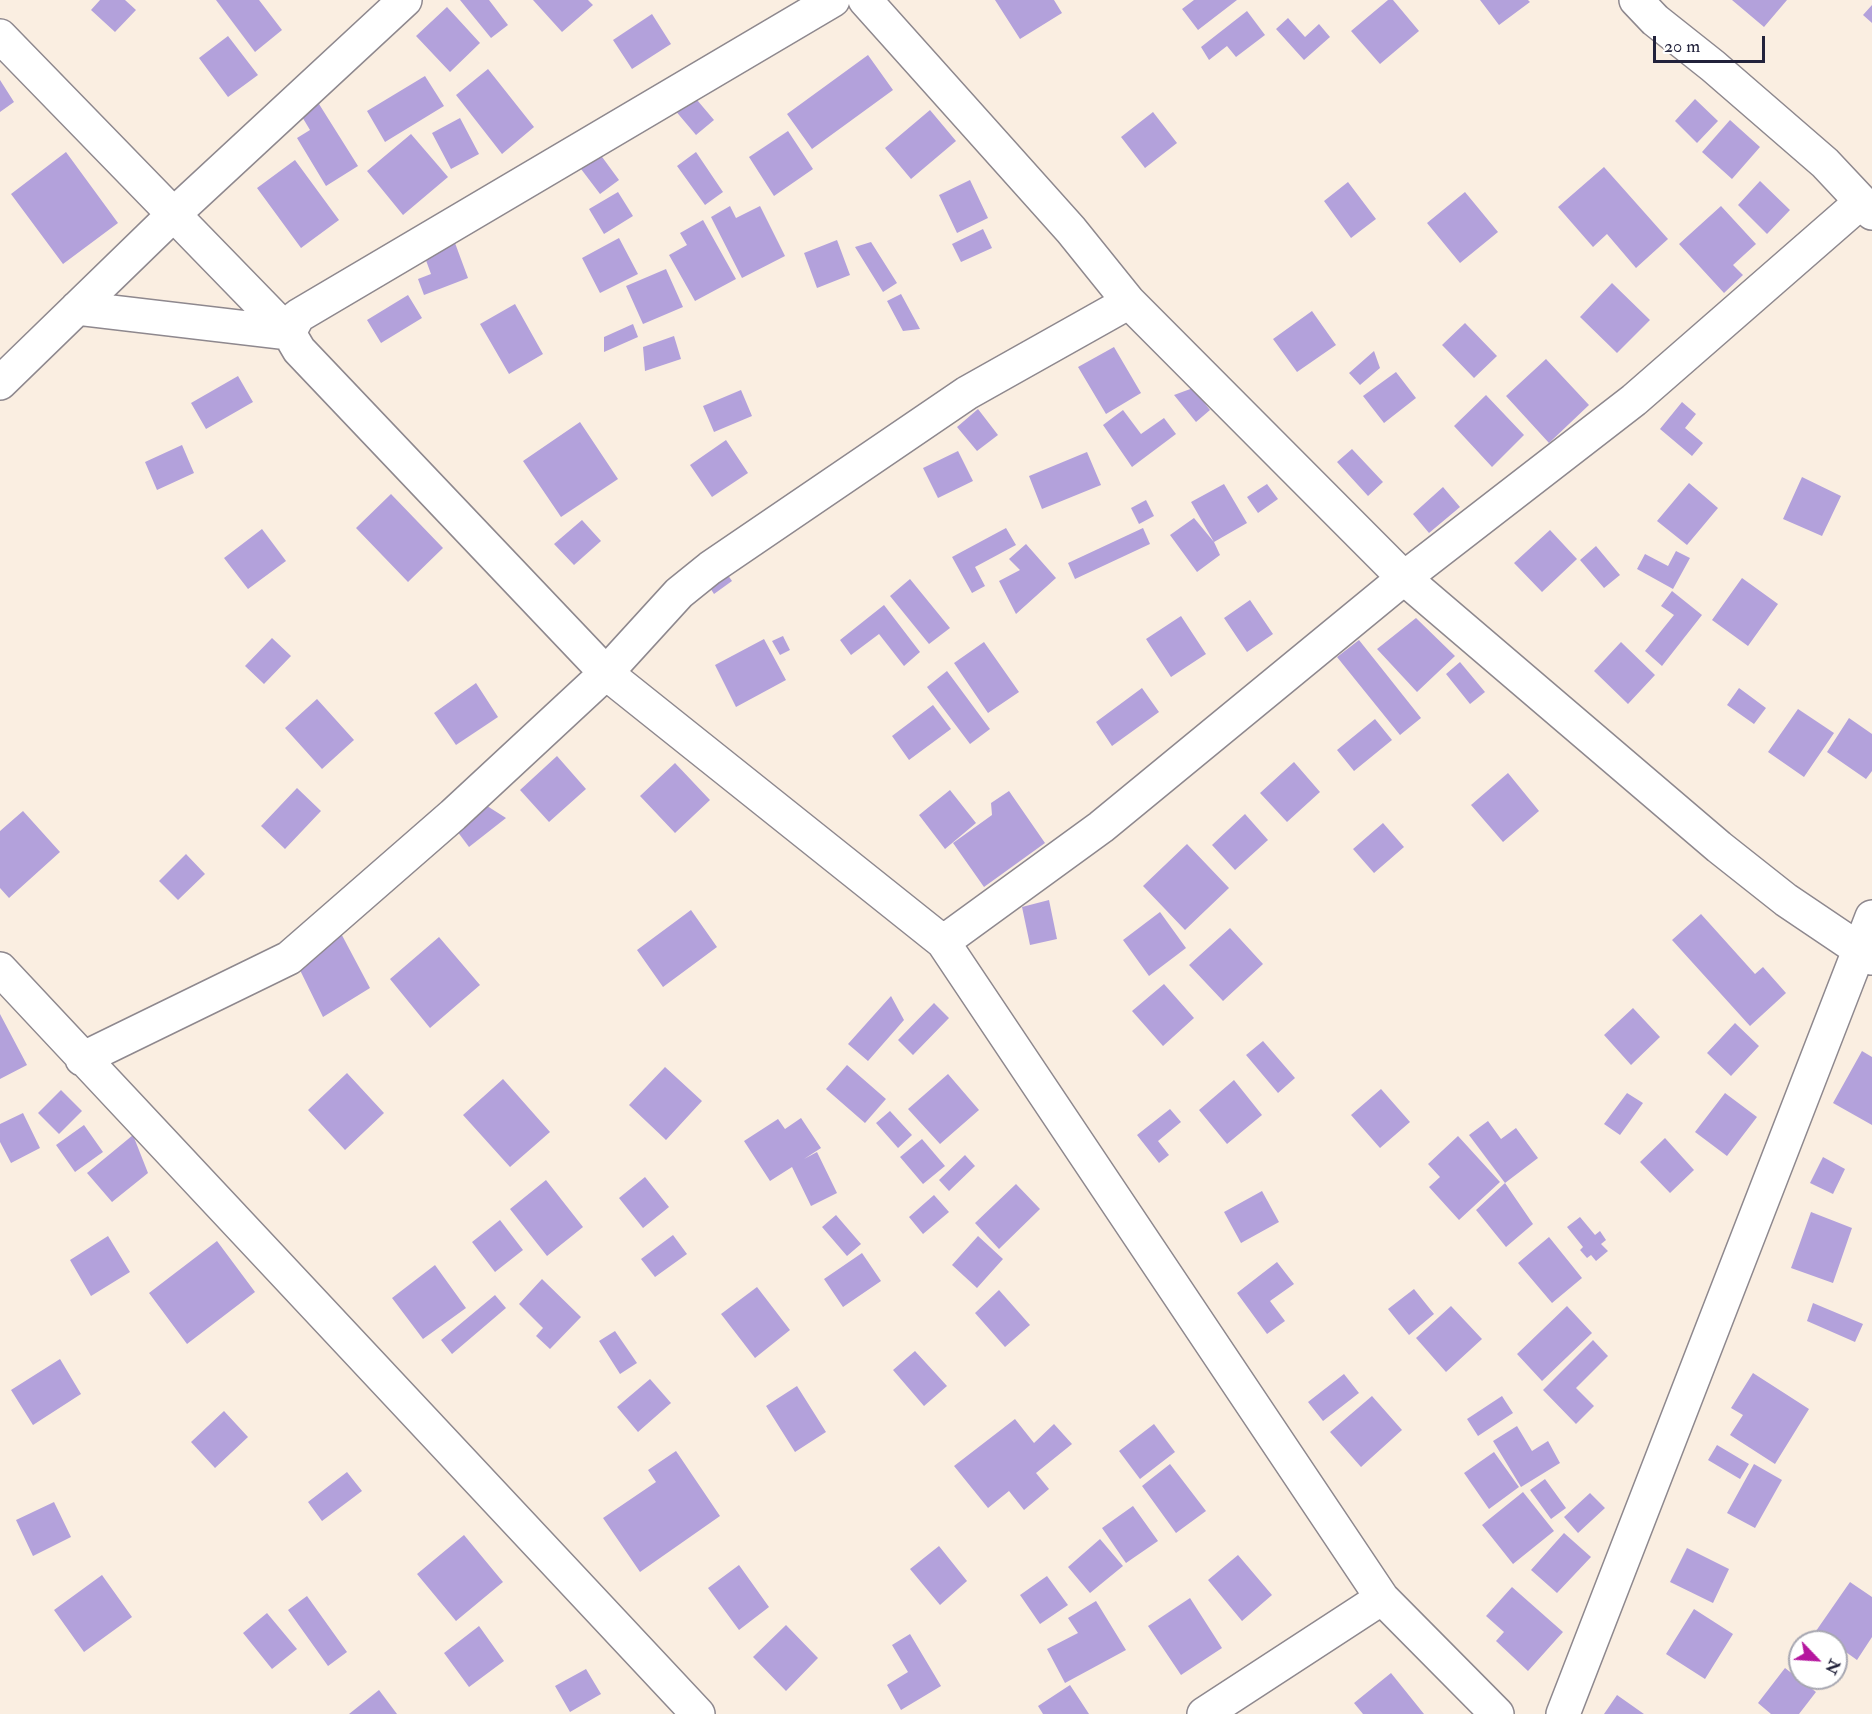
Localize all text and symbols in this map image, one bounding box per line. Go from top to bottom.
scale bar [1656,24,1768,62]
text: 20 m [1664,35,1700,58]
north arrow [1788,1630,1848,1690]
text: N [1820,1656,1845,1677]

